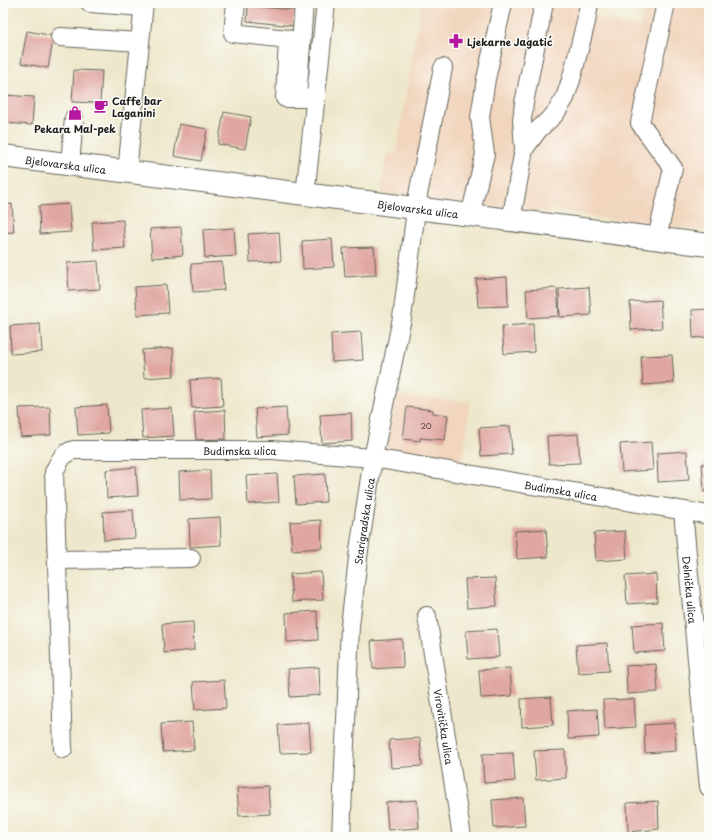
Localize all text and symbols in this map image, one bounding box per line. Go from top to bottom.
pharmacy icon: Ljekarne Jagatić [448,33,464,49]
place label: Ljekarne Jagatić [467,34,553,49]
place label: Caffe bar Laganini [112,93,163,120]
cafe icon: Caffe bar Laganini [93,98,109,114]
shop icon: Pekara Mal-pek [67,105,83,121]
place label: Pekara Mal-pek [34,121,116,136]
street label: Bjelovarska ulica [24,151,108,177]
street label: Bjelovarska ulica [376,196,460,221]
house number: 20 [420,420,432,432]
street label: Budimska ulica [203,442,278,458]
street label: Starigradska ulica [350,476,378,565]
street label: Budimska ulica [523,476,599,504]
street label: Delnička ulica [680,555,701,625]
street label: Virovitička ulica [431,688,458,766]

